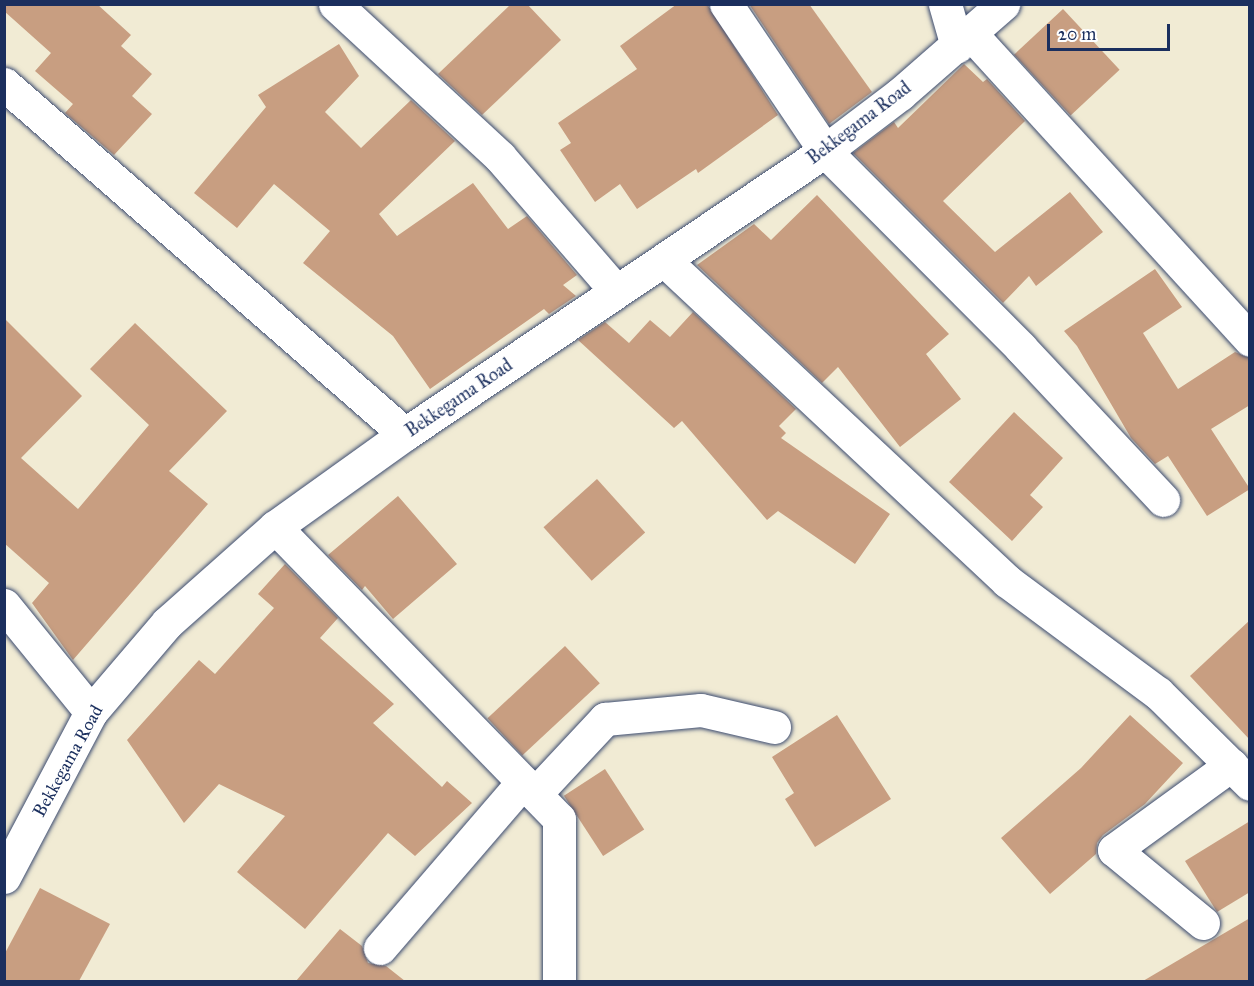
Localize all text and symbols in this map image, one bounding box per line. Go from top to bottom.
scale bar [1050,12,1173,50]
text: 20 m [1058,23,1096,45]
street label: Bekkegama Road [803,77,915,169]
street label: Bekkegama Road [401,354,517,442]
street label: Bekkegama Road [28,701,108,821]

